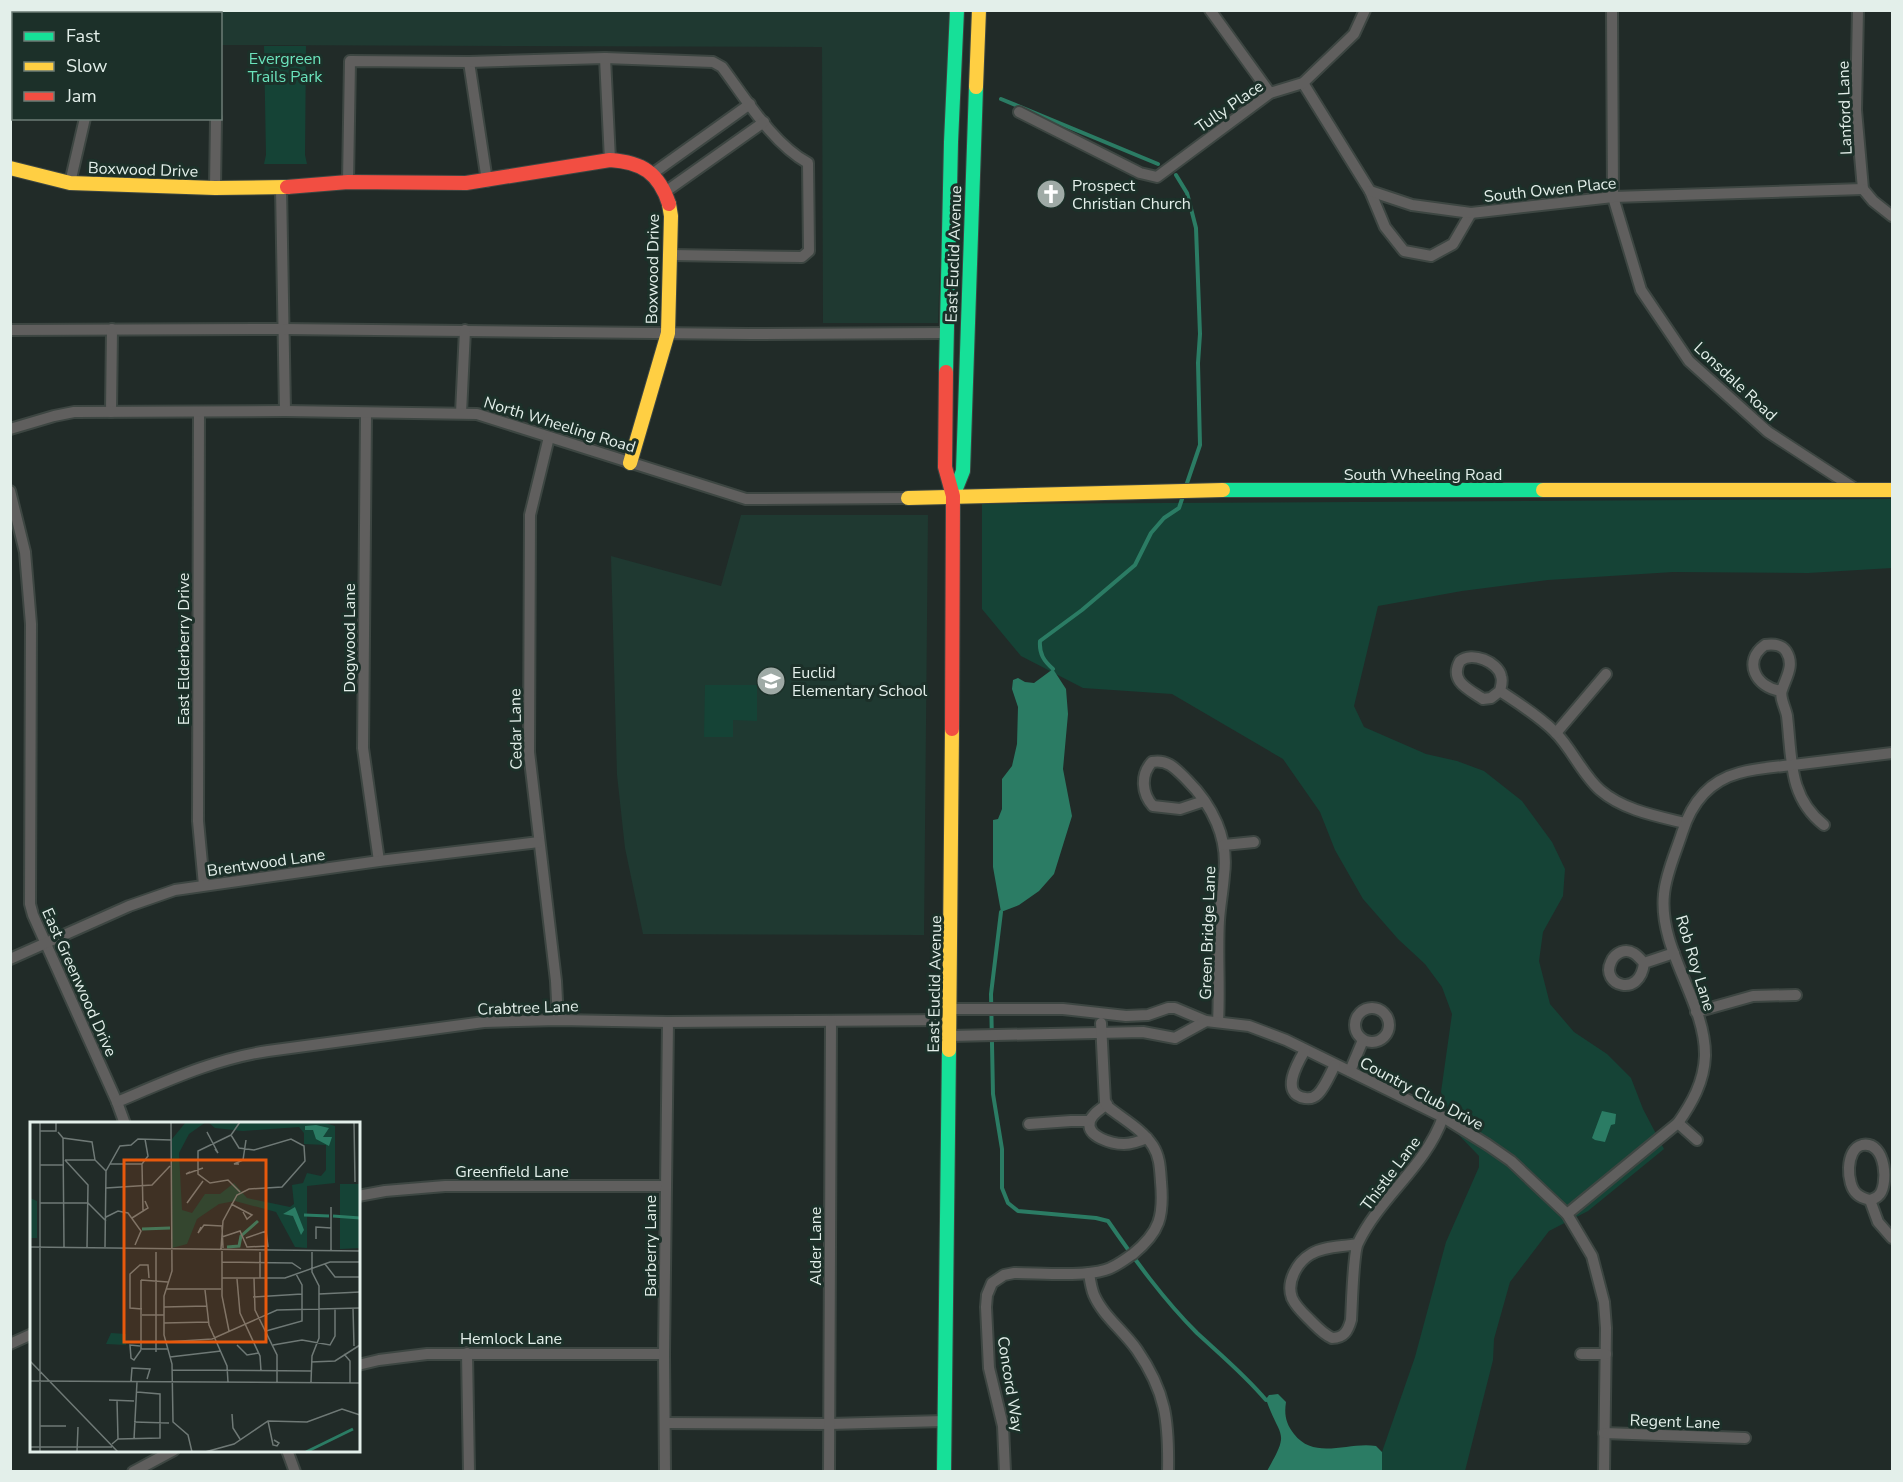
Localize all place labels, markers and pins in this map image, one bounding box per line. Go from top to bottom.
place label: Prospect Christian Church [1072,175,1191,215]
church icon: Prospect Christian Church [1035,178,1067,210]
place label: Euclid Elementary School [792,662,928,702]
school or university icon: Euclid Elementary School [755,665,787,697]

